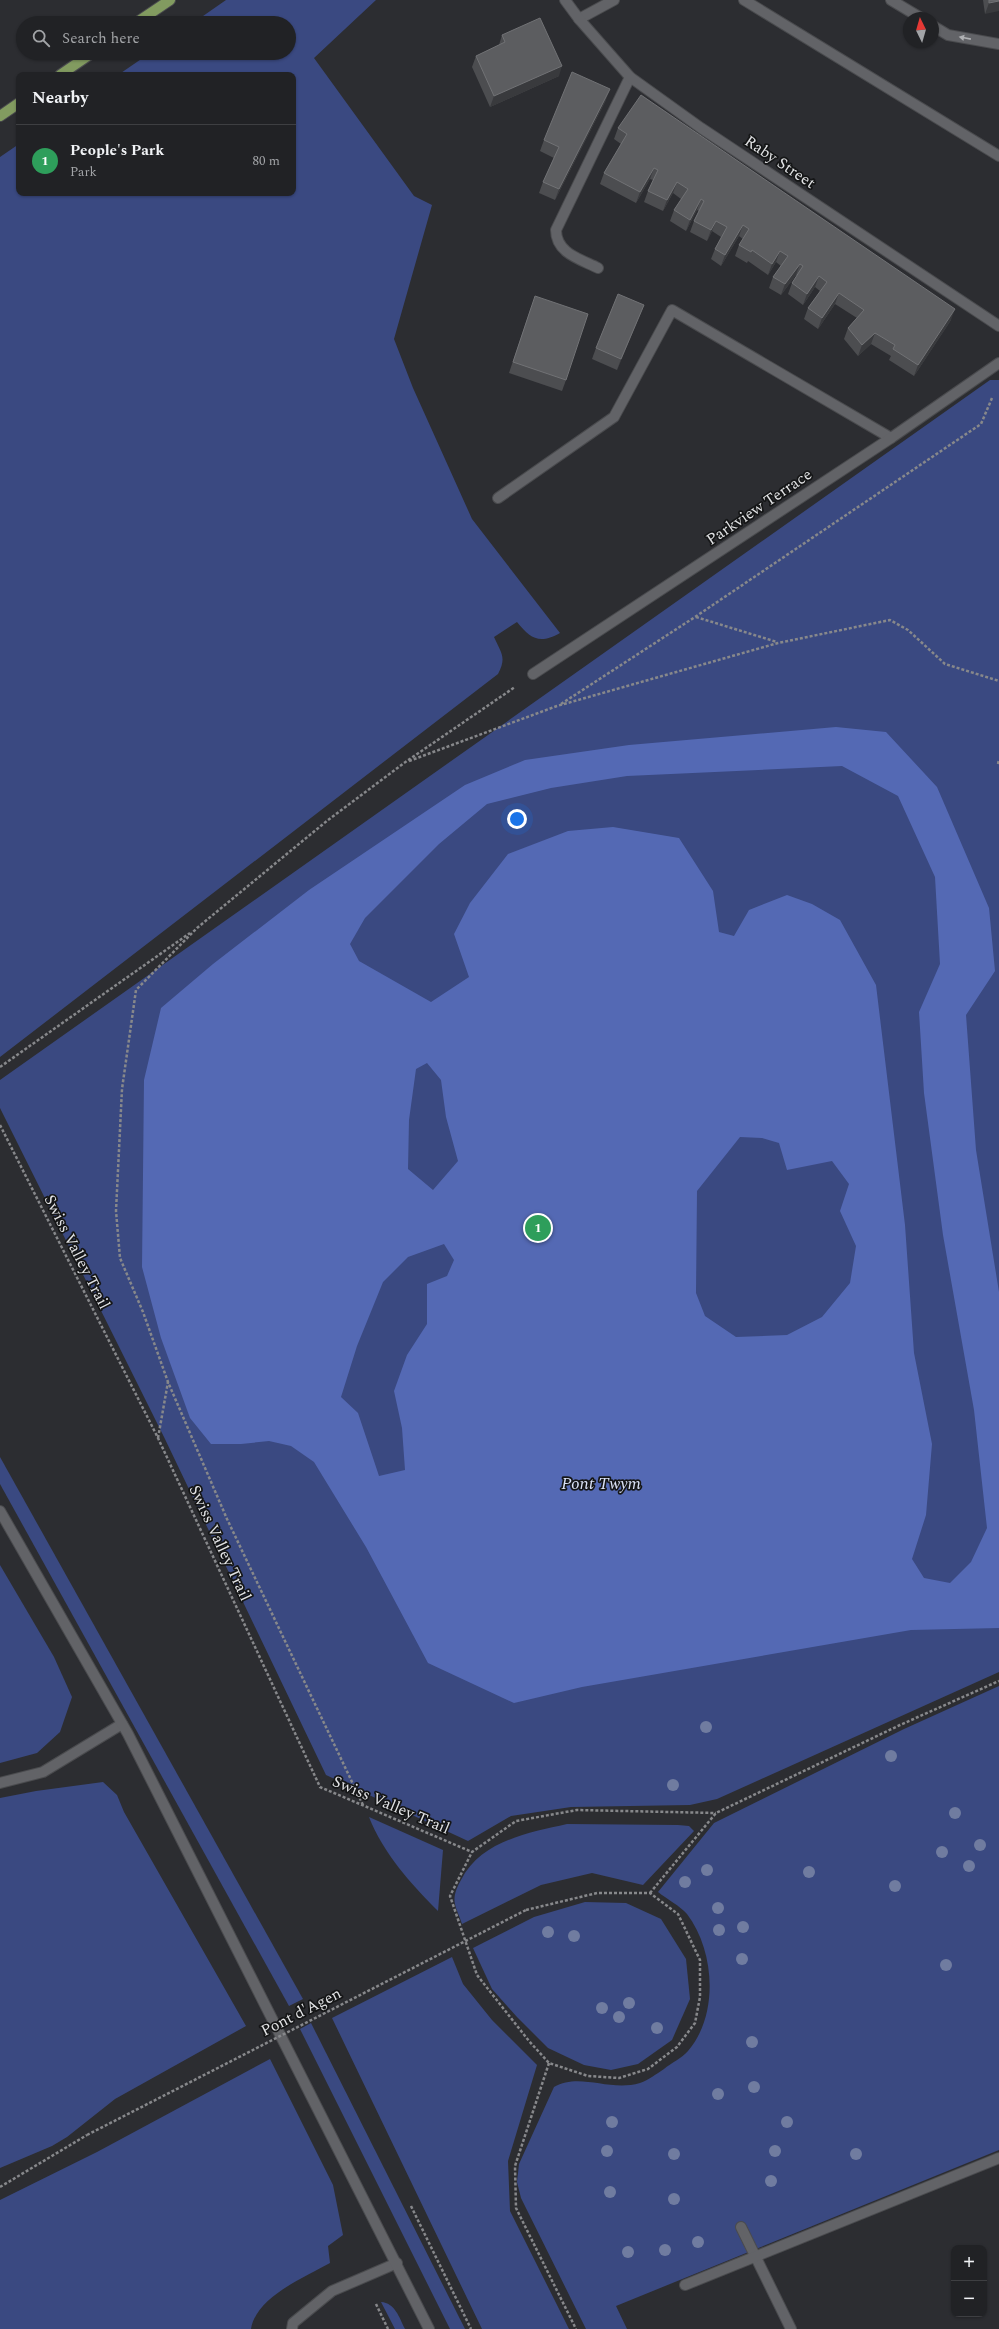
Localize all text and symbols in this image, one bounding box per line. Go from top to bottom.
north arrow [903,12,939,48]
search box [16,16,296,60]
icon: search [30,27,52,49]
text: Search here [62,27,140,50]
one-way arrow [959,35,971,41]
text: Nearby [32,85,88,111]
street label: Raby Street [740,129,821,195]
text: People's Park [70,139,164,162]
text: 1 [41,151,49,171]
text: 80 m [253,151,280,171]
text: Park [70,162,97,182]
street label: Parkview Terrace [701,463,817,551]
your location [507,809,527,829]
street label: Swiss Valley Trail [38,1191,116,1313]
pin: 1 [525,1213,551,1243]
water label: Pont Twym [561,1471,641,1497]
street label: Swiss Valley Trail [183,1481,257,1605]
street label: Swiss Valley Trail [329,1769,453,1841]
street label: Pont d'Agen [256,1981,346,2043]
map controls [951,2245,987,2317]
button: + [951,2245,987,2281]
button: − [951,2281,987,2317]

